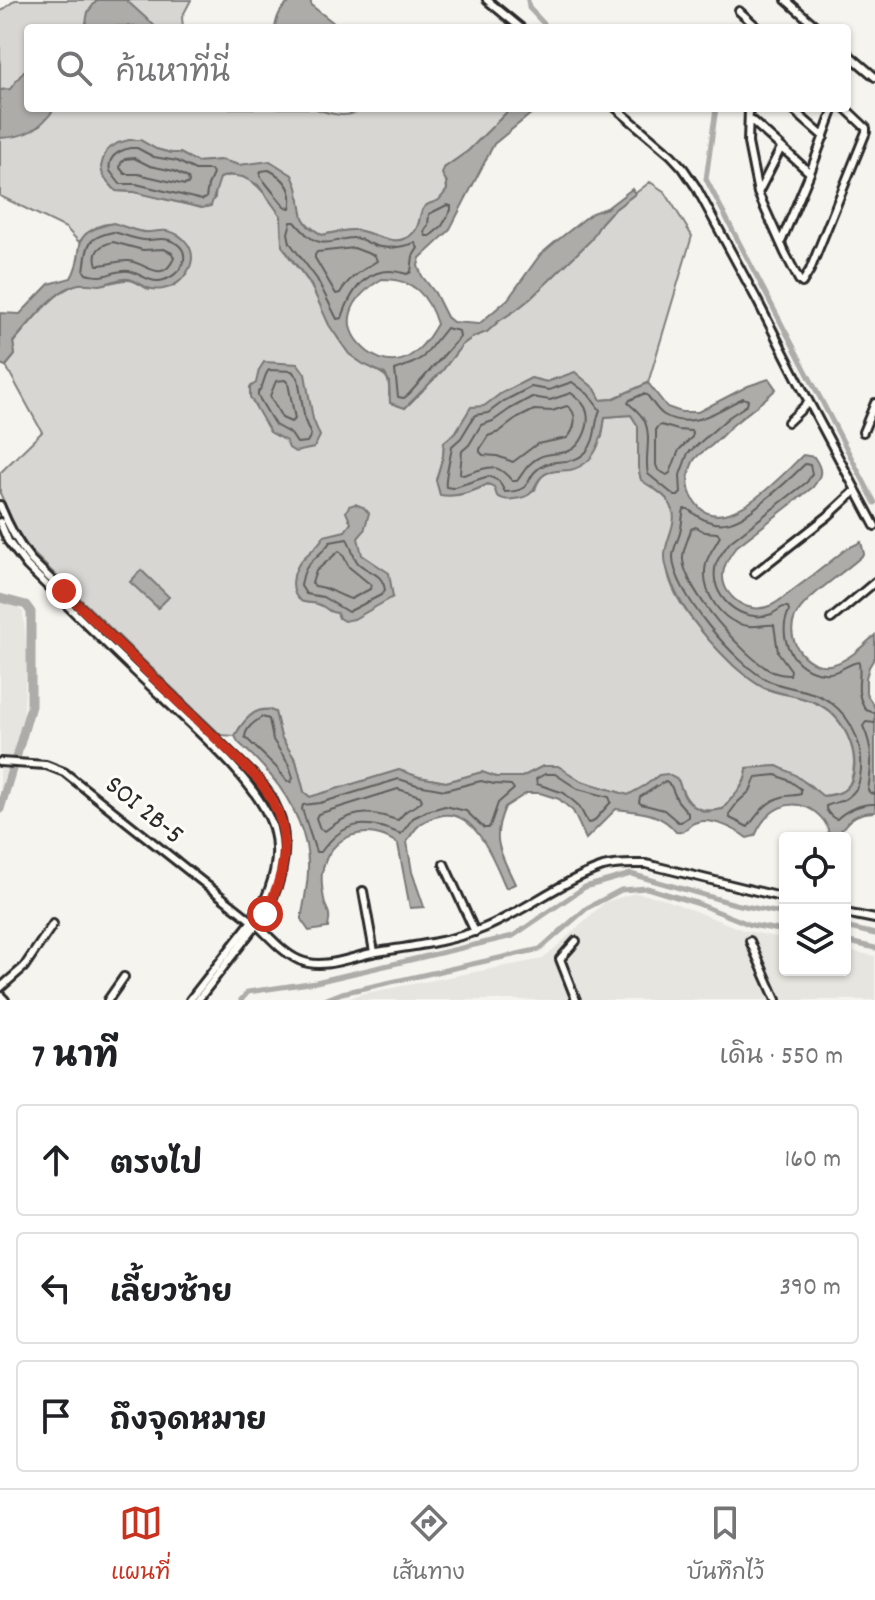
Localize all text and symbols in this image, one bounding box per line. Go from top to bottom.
search box [24,24,851,112]
icon: search [52,46,96,90]
text: ค้นหาที่นี่ [116,54,230,97]
route end [46,573,82,609]
street label: SOI 2B-5 [95,768,191,856]
map controls [779,832,851,976]
button: locate [779,832,851,904]
route start [247,896,283,932]
button: layers [779,904,851,976]
text: 7 นาที [32,1035,118,1084]
text: เดิน · 550 m [720,1039,843,1076]
icon: ahead [34,1138,78,1182]
text: 160 m [785,1142,841,1179]
text: ตรงไป [110,1146,202,1189]
icon: left [34,1266,78,1310]
text: 390 m [780,1270,841,1307]
text: เลี้ยวซ้าย [110,1274,232,1317]
icon: arrive [34,1394,78,1438]
text: ถึงจุดหมาย [110,1402,267,1445]
tab: แผนที่ [111,1501,170,1590]
tab: เส้นทาง [392,1501,465,1590]
tab: บันทึกไว้ [687,1501,764,1590]

